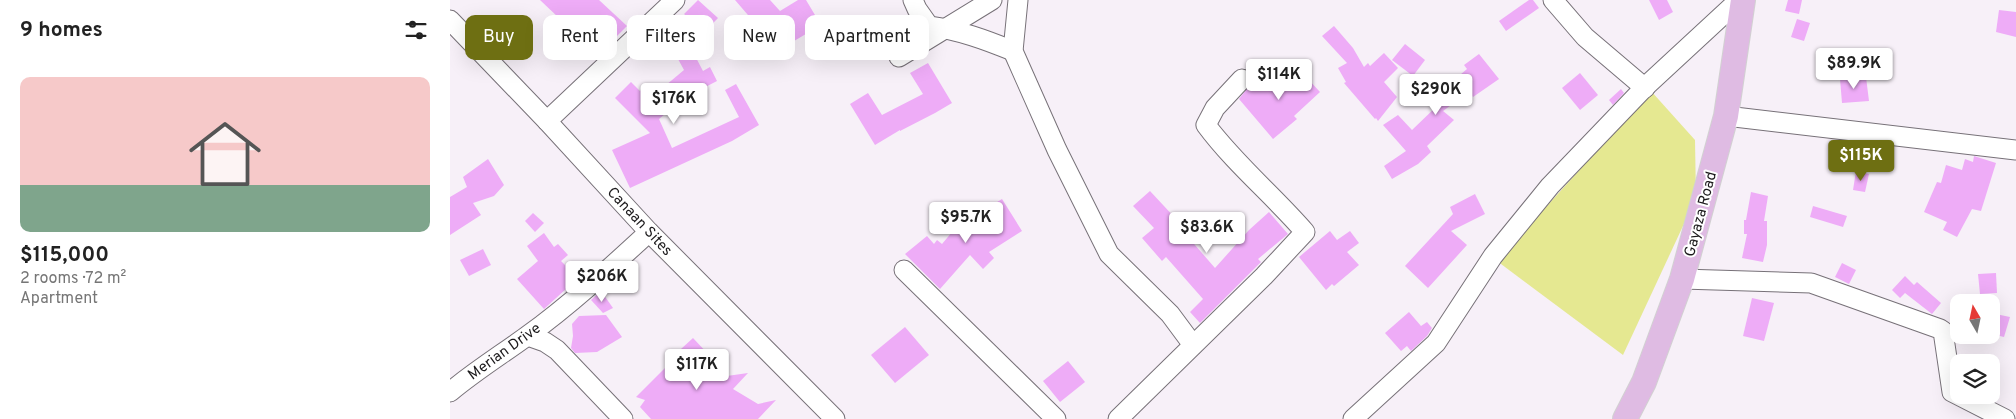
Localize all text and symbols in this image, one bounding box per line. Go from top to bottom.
chip: Buy [465,15,533,60]
chip: Rent [543,15,617,60]
chip: Filters [627,15,714,60]
chip: New [724,15,795,60]
chip: Apartment [805,15,929,60]
icon: filters [402,16,430,44]
text: 9 homes [20,17,103,44]
pin: $89.9K [1813,48,1895,90]
text: $89.9K [1827,54,1881,74]
pin: $114K [1244,58,1314,101]
text: $114K [1257,65,1301,85]
pin: $290K [1401,74,1471,116]
text: $290K [1410,80,1462,100]
pin: $176K [639,82,709,125]
text: $176K [652,89,697,109]
icon: home [180,109,270,199]
pin: $115K [1826,140,1896,182]
text: $115K [1839,146,1883,166]
street label: Gayaza Road [1681,170,1722,259]
street label: Canaan Sites [602,184,676,261]
pin: $95.7K [925,202,1007,244]
text: $95.7K [940,208,992,228]
pin: $83.6K [1166,212,1248,254]
text: $83.6K [1180,218,1234,238]
text: $115,000 [20,242,109,269]
pin: $206K [567,260,637,303]
text: $206K [576,267,628,287]
text: 2 rooms · 72 m² [20,269,126,289]
text: Apartment [20,289,98,309]
north arrow [1950,294,2000,344]
map controls [1950,294,2000,404]
street label: Merian Drive [465,319,545,385]
pin: $117K [662,348,732,391]
button: layers [1950,354,2000,404]
text: $117K [676,355,718,375]

